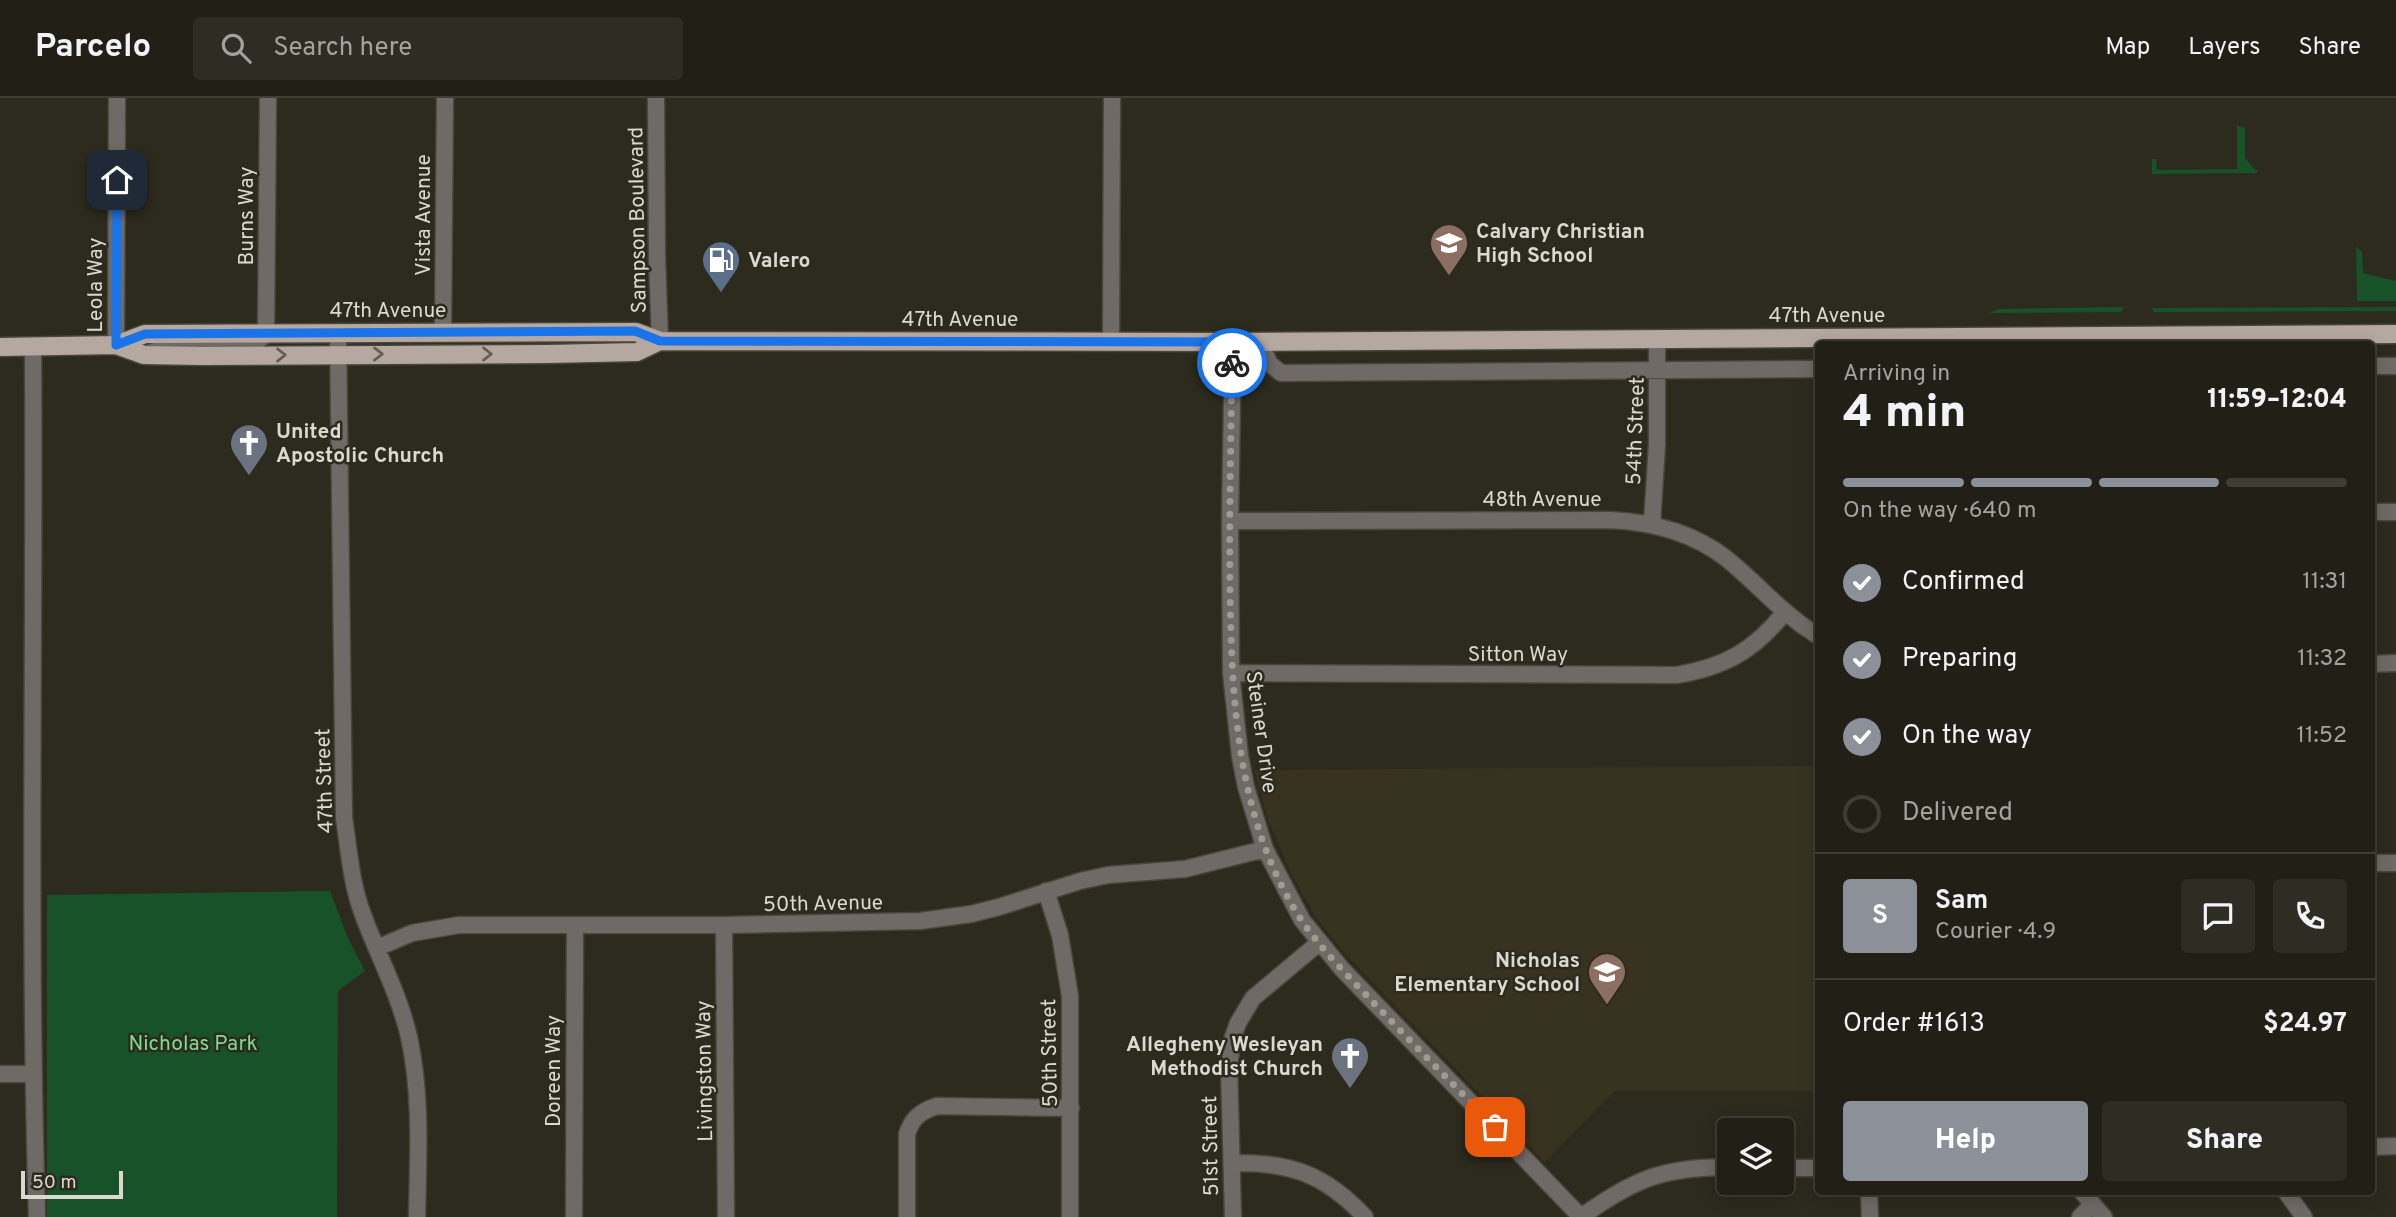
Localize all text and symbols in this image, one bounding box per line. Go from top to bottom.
search box [193,17,683,80]
text: Parcelo [35,27,151,69]
icon: search [217,29,255,67]
text: Search here [273,32,412,65]
text: Map [2105,33,2150,63]
text: Layers [2188,33,2260,63]
text: Share [2298,33,2361,63]
street label: Sampson Boulevard [623,126,654,313]
pin [87,150,147,210]
street label: Vista Avenue [411,154,438,276]
icon: home [98,161,136,199]
street label: Burns Way [234,166,261,266]
place label: Calvary Christian High School [1476,219,1645,270]
school or university icon: Calvary Christian High School [1428,222,1470,277]
street label: Leola Way [83,237,110,333]
fuel station icon: Valero [700,239,742,294]
place label: Valero [748,248,810,275]
street label: 47th Avenue [330,298,446,325]
street label: 47th Avenue [1769,303,1885,330]
street label: 47th Avenue [902,307,1018,334]
courier [1197,328,1267,398]
icon: bike [1213,344,1251,382]
one-way arrow [374,346,384,362]
one-way arrow [482,346,493,362]
one-way arrow [276,347,287,363]
text: Arriving in [1843,360,1950,389]
street label: 54th Street [1621,376,1652,486]
text: 11:59–12:04 [2207,384,2347,417]
text: 4 min [1843,385,1967,444]
place label: United Apostolic Church [276,419,444,470]
church icon: United Apostolic Church [228,422,270,477]
street label: 48th Avenue [1482,487,1602,514]
text: On the way · 640 m [1843,497,2036,526]
icon: check [1843,564,1881,602]
text: Confirmed [1902,566,2025,599]
text: 11:31 [2302,568,2347,597]
icon: check [1843,641,1881,679]
street label: Sitton Way [1468,642,1568,669]
text: Preparing [1902,643,2017,676]
text: 11:32 [2297,645,2347,674]
street label: Steiner Drive [1239,669,1282,795]
icon: check [1843,718,1881,756]
text: On the way [1902,720,2032,753]
text: 11:52 [2296,722,2347,751]
street label: 47th Street [310,728,341,834]
text: Delivered [1902,797,2013,830]
button: chat [2181,879,2255,953]
button: phone [2273,879,2347,953]
text: Sam [1935,885,1988,918]
street label: 50th Avenue [763,890,883,919]
text: S [1872,900,1888,933]
text: Courier · 4.9 [1935,918,2056,947]
place label: Nicholas Elementary School [1394,948,1580,999]
school or university icon: Nicholas Elementary School [1586,951,1628,1006]
street label: 50th Street [1036,998,1065,1107]
street label: Livingston Way [691,1000,720,1142]
text: Order #1613 [1843,1008,1985,1041]
text: $24.97 [2263,1008,2347,1041]
street label: Doreen Way [541,1015,568,1127]
park label: Nicholas Park [128,1031,258,1058]
place label: Allegheny Wesleyan Methodist Church [1126,1032,1323,1083]
church icon: Allegheny Wesleyan Methodist Church [1329,1035,1371,1090]
street label: 51st Street [1197,1095,1226,1197]
pin [1465,1097,1525,1157]
button: Help [1843,1101,2088,1181]
button: Share [2102,1101,2347,1181]
icon: bag [1476,1108,1514,1146]
map controls [1717,1118,1794,1195]
button: layers [1717,1118,1794,1195]
scale bar [21,1168,122,1200]
text: 50 m [32,1171,77,1195]

